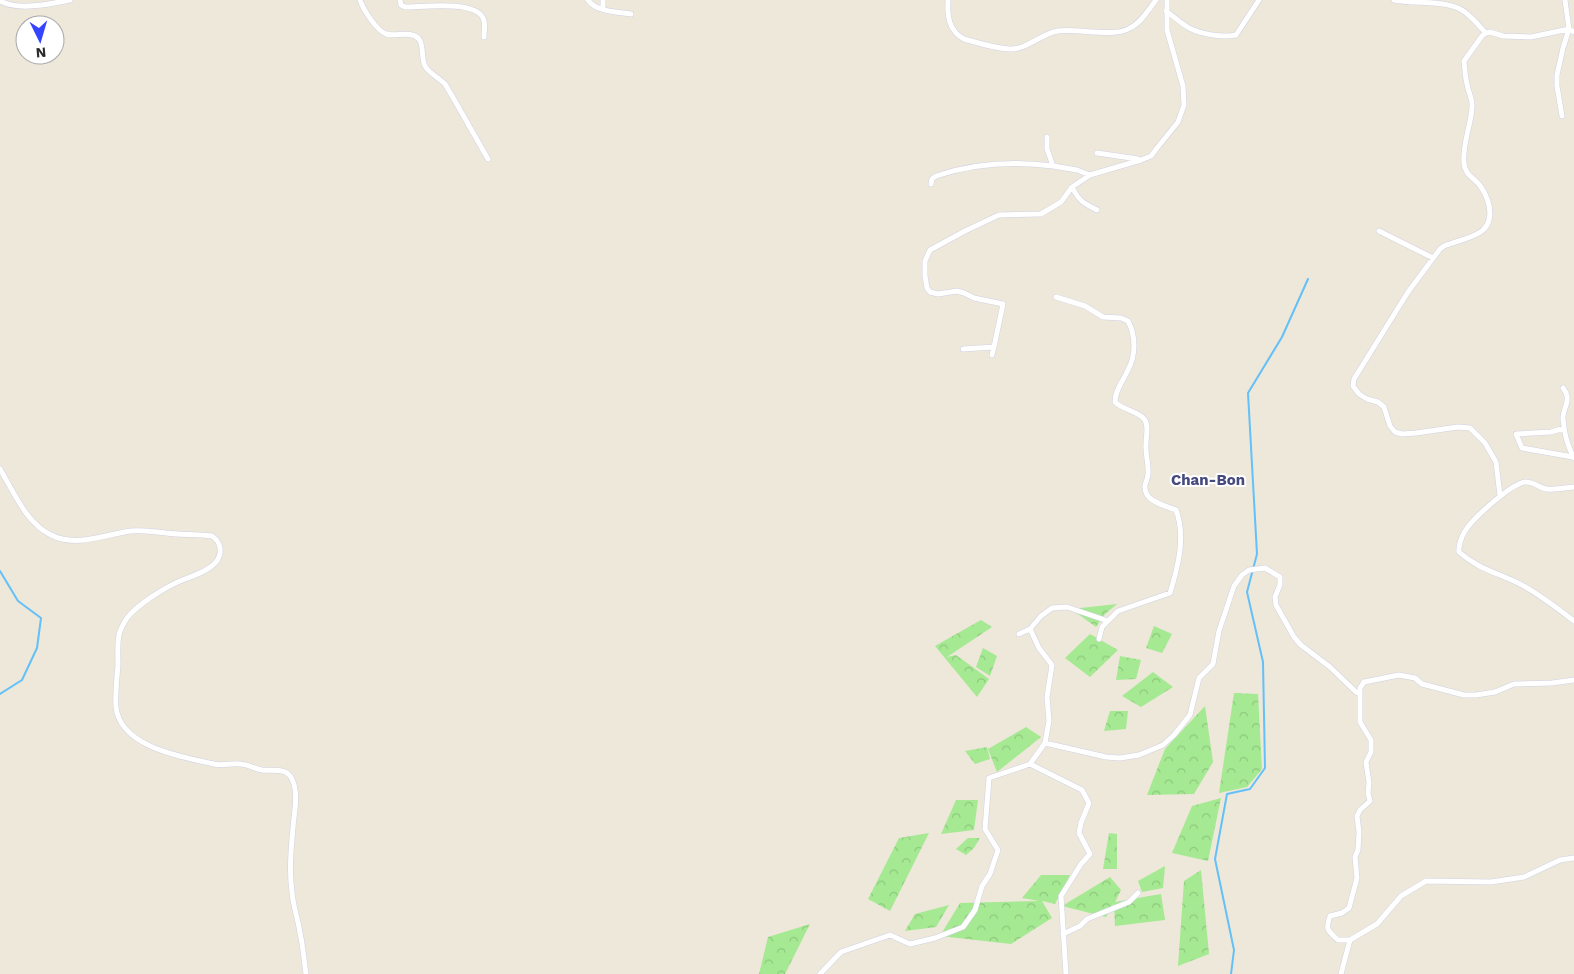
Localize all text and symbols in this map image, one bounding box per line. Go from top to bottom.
north arrow [15,15,65,65]
text: N [35,45,47,61]
district label: Chan-Bon [1171,471,1245,489]

